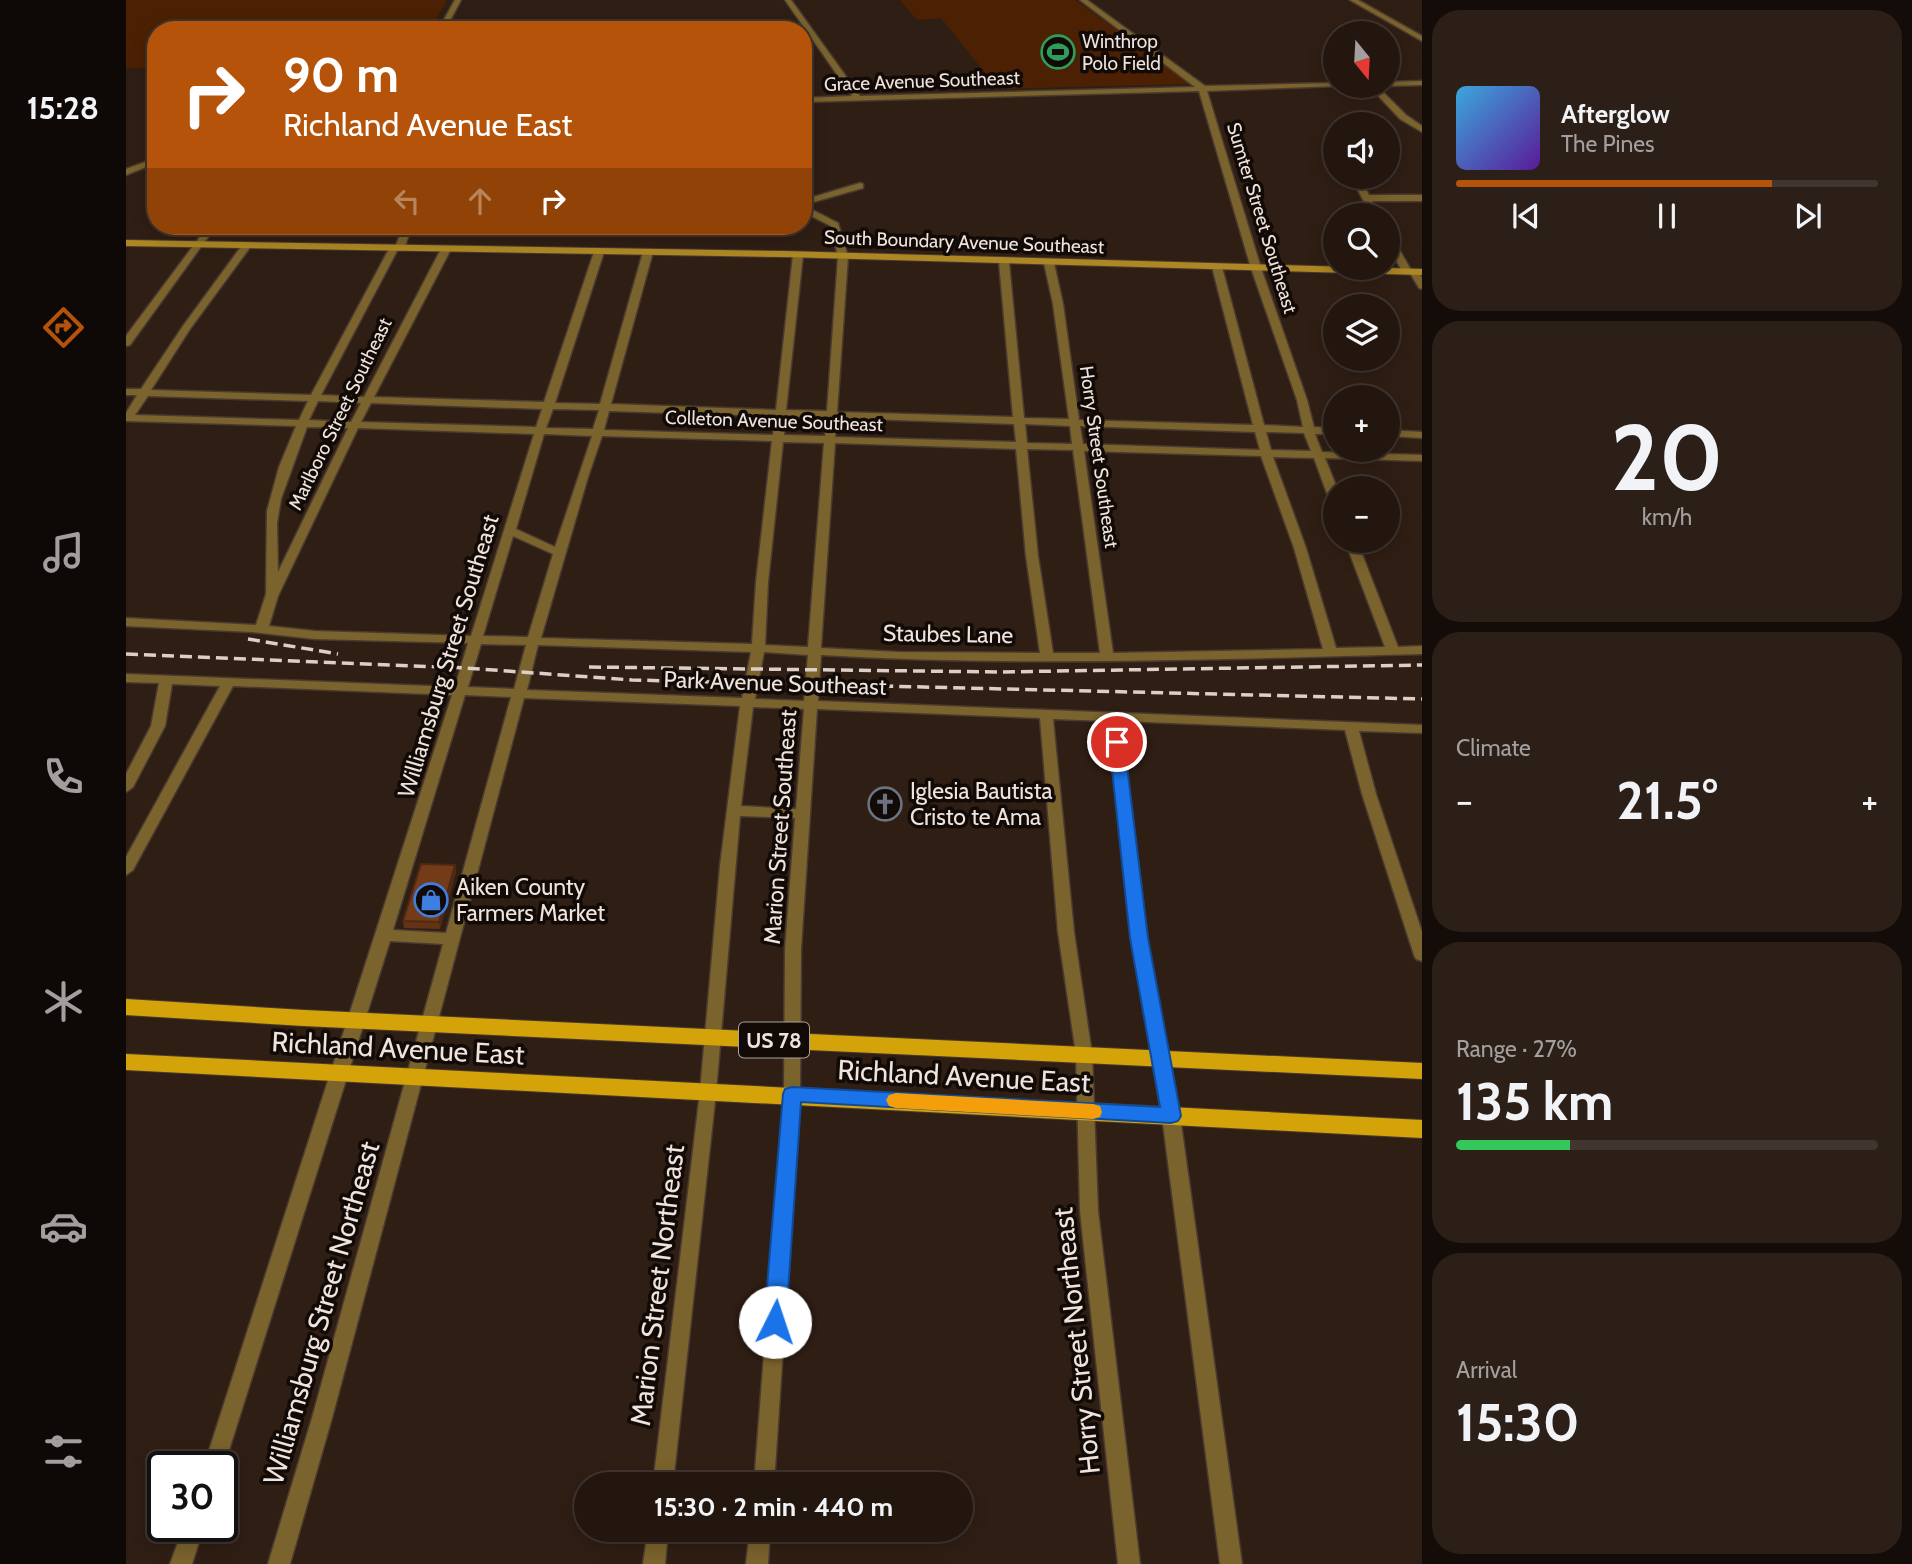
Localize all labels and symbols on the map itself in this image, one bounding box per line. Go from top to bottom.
north arrow [1323,21,1400,98]
place label: Winthrop Polo Field [1082,30,1161,75]
sports icon: Winthrop Polo Field [1039,33,1077,71]
street label: Grace Avenue Southeast [824,66,1021,96]
street label: Sumter Street Southeast [1222,120,1302,317]
street label: South Boundary Avenue Southeast [824,226,1105,258]
street label: Marlboro Street Southeast [283,314,397,514]
street label: Horry Street Southeast [1075,364,1123,550]
street label: Colleton Avenue Southeast [665,406,884,436]
street label: Williamsburg Street Southeast [392,511,504,801]
street label: Staubes Lane [883,619,1014,649]
street label: Park Avenue Southeast [663,665,887,701]
street label: Marion Street Southeast [758,709,802,945]
pin [1087,712,1147,772]
place label: Iglesia Bautista Cristo te Ama [910,777,1052,831]
church icon: Iglesia Bautista Cristo te Ama [866,785,904,823]
place label: Aiken County Farmers Market [456,873,605,927]
shop icon: Aiken County Farmers Market [412,881,450,919]
road number: US 78 [739,1023,809,1058]
street label: Richland Avenue East [271,1024,525,1072]
street label: Richland Avenue East [837,1052,1091,1100]
street label: Williamsburg Street Northeast [256,1137,386,1489]
street label: Marion Street Northeast [623,1142,691,1428]
street label: Horry Street Northeast [1045,1206,1107,1476]
position arrow [738,1285,812,1359]
speed limit sign: 30 [147,1451,238,1542]

